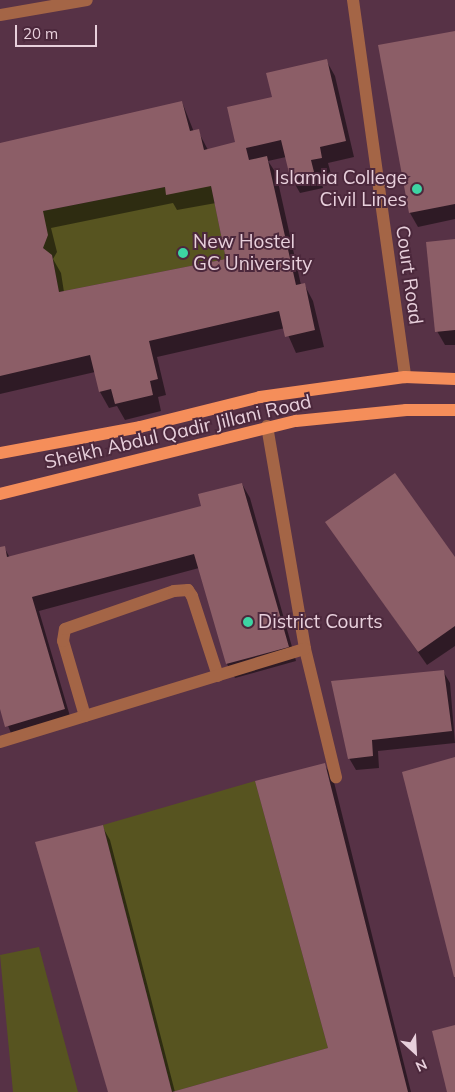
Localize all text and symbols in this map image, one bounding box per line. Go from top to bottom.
scale bar [18,15,100,47]
text: 20 m [23,24,58,43]
place label: Islamia College Civil Lines [275,167,407,211]
marker: Islamia College Civil Lines [411,183,423,195]
street label: Court Road [391,224,427,326]
place label: New Hostel GC University [193,231,312,275]
marker: New Hostel GC University [177,247,189,259]
street label: Sheikh Abdul Qadir Jillani Road [42,390,314,474]
place label: District Courts [258,611,383,633]
marker: District Courts [242,616,254,628]
north arrow [390,1027,440,1077]
text: N [413,1055,430,1076]

